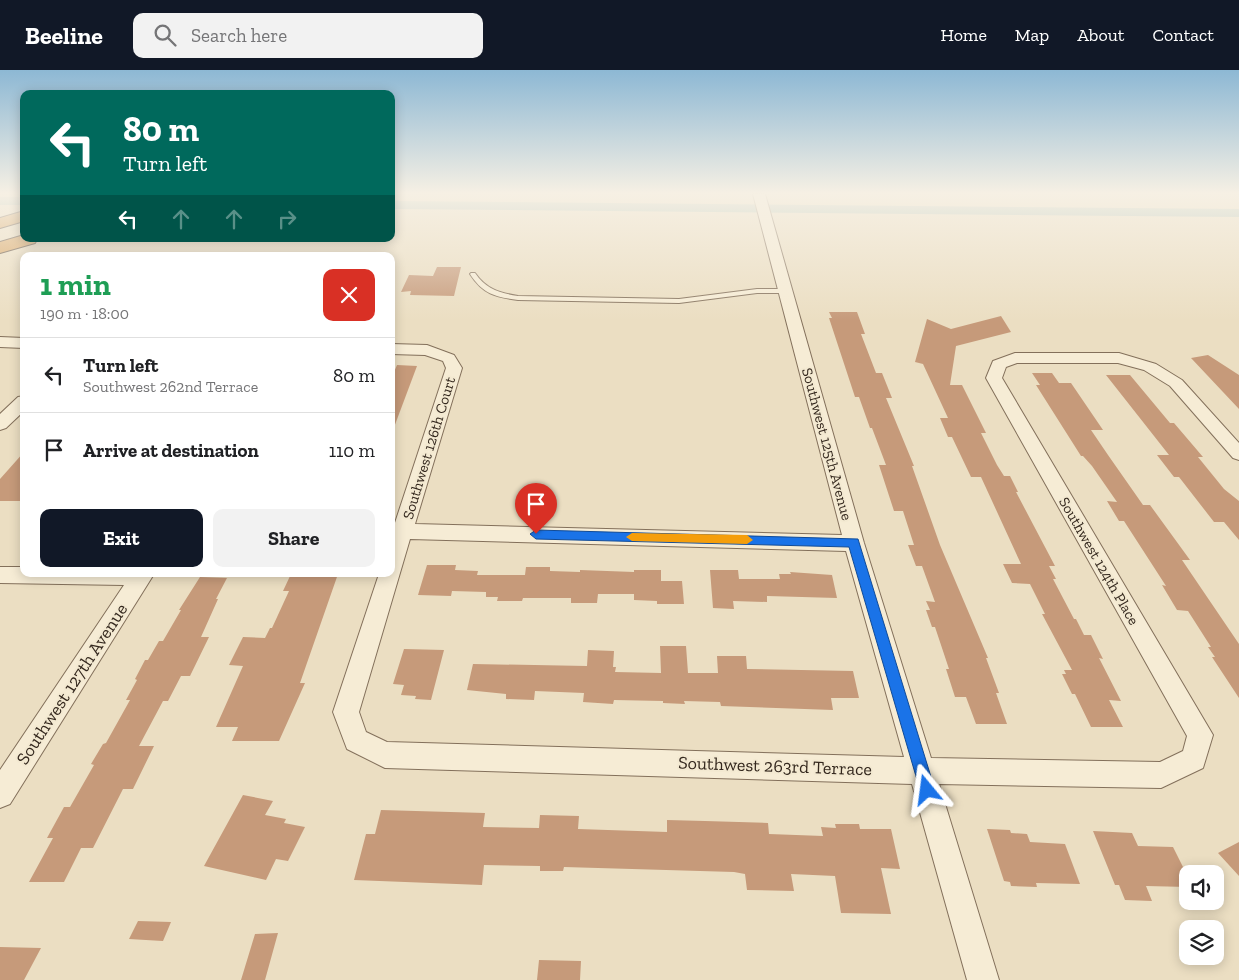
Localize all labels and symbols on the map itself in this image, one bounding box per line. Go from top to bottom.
street label: Southwest 125th Avenue [798,366,856,522]
street label: Southwest 126th Court [399,374,459,521]
pin [515,483,557,534]
street label: Southwest 124th Place [1055,494,1143,628]
street label: Southwest 127th Avenue [12,599,132,769]
street label: Southwest 263rd Terrace [678,752,872,780]
position arrow [900,763,952,815]

